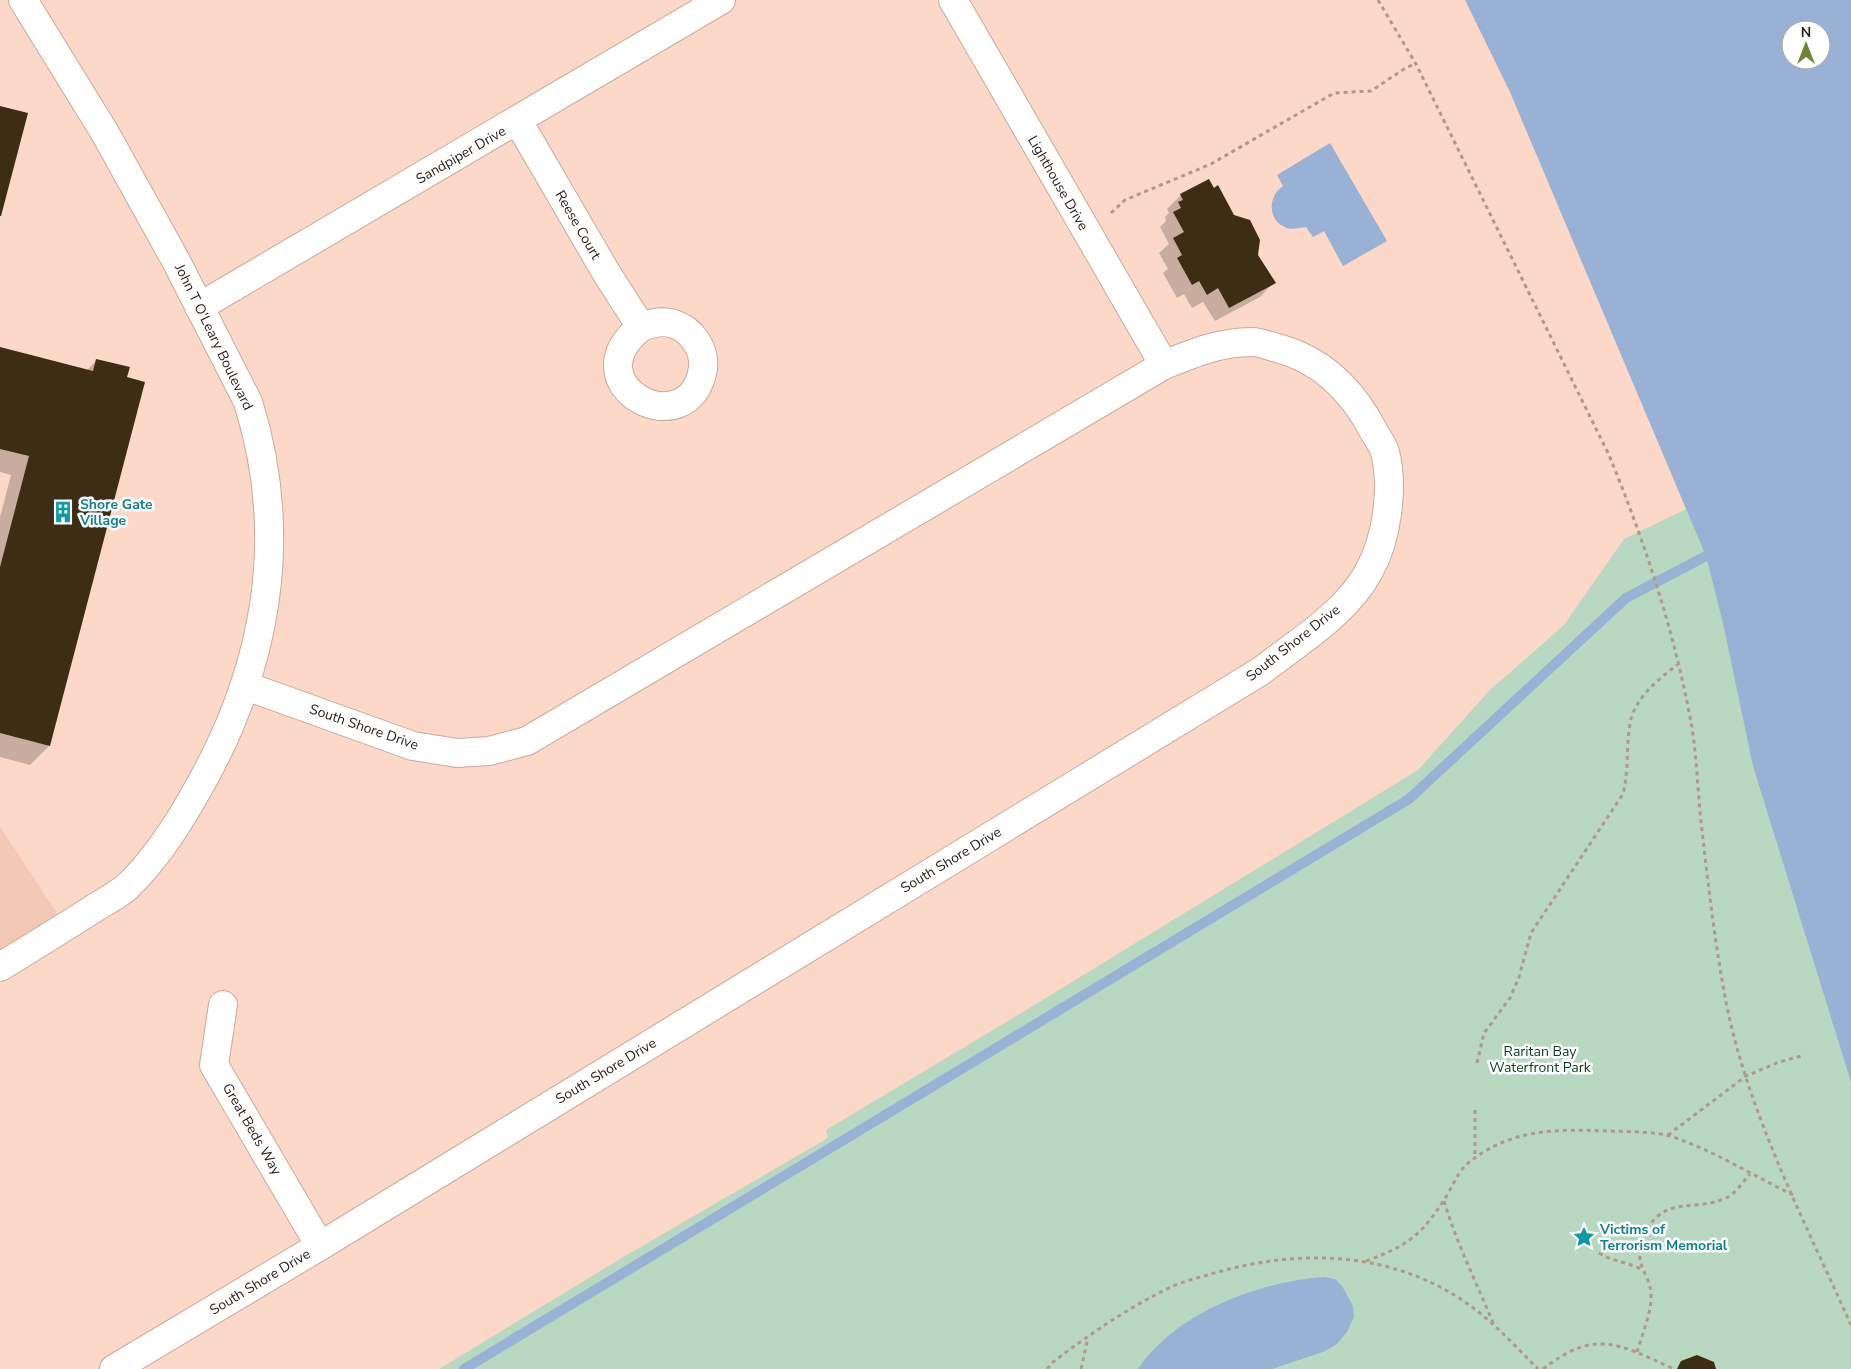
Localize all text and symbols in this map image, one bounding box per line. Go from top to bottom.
north arrow [1781,20,1831,70]
text: N [1801,23,1811,42]
street label: Sandpiper Drive [413,122,509,188]
street label: Lighthouse Drive [1023,132,1093,234]
street label: Reese Court [551,187,605,263]
street label: John T O'Leary Boulevard [170,260,258,413]
place label: Shore Gate Village [79,495,153,530]
building icon: Shore Gate Village [50,499,76,525]
street label: South Shore Drive [1242,600,1344,686]
street label: South Shore Drive [307,699,421,755]
street label: South Shore Drive [897,822,1005,898]
street label: South Shore Drive [552,1033,660,1109]
park label: Raritan Bay Waterfront Park [1489,1042,1592,1077]
street label: Great Beds Way [218,1080,286,1179]
place label: Victims of Terrorism Memorial [1599,1220,1728,1255]
place icon: Victims of Terrorism Memorial [1571,1224,1597,1250]
street label: South Shore Drive [206,1244,314,1320]

